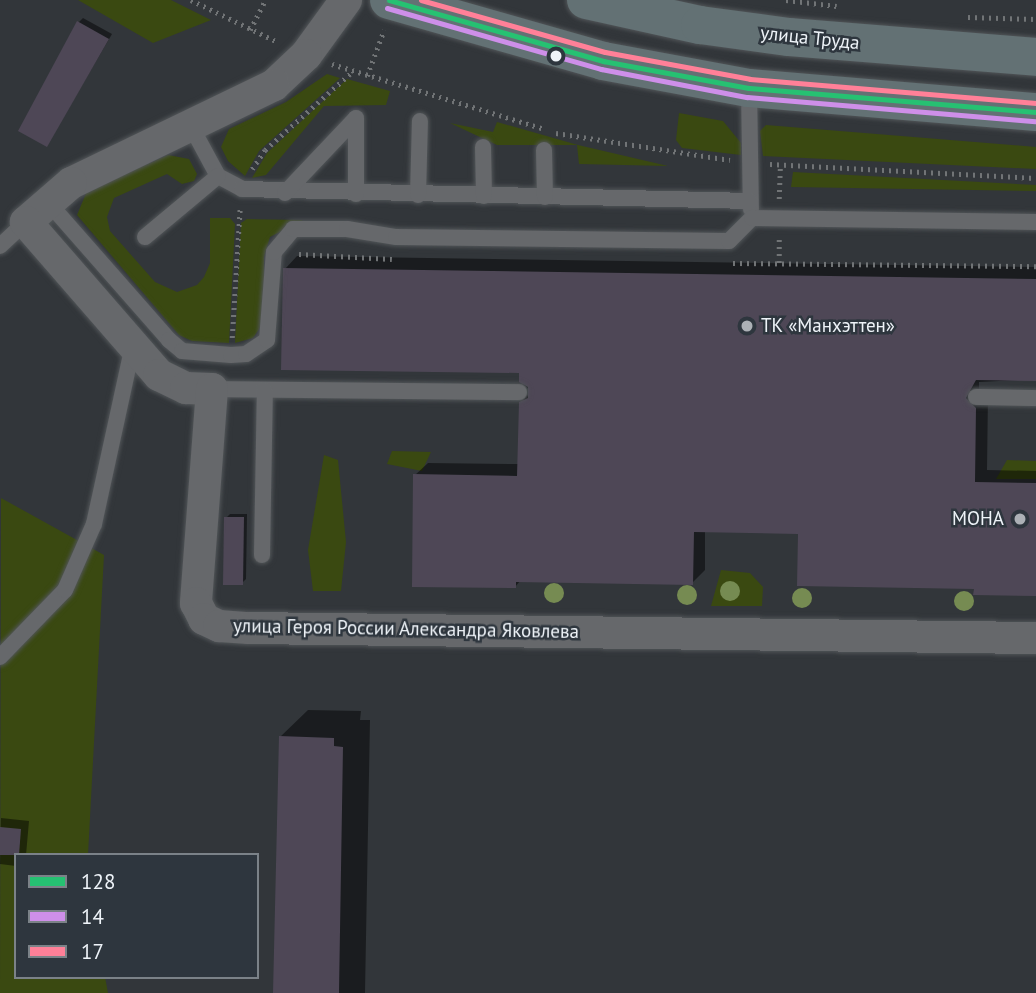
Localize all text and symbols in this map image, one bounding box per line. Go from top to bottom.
street label: улица Труда [759,21,861,55]
unlabelled marker [549,49,563,63]
place label: ТК «Манхэттен» [761,315,895,337]
marker: ТК «Манхэттен» [739,318,755,334]
place label: МОНА [952,508,1004,530]
marker: МОНА [1010,509,1030,529]
street label: улица Героя России Александра Яковлева [233,615,579,643]
legend [14,853,259,979]
text: 128 [81,868,115,895]
text: 14 [81,903,104,930]
text: 17 [81,938,104,965]

